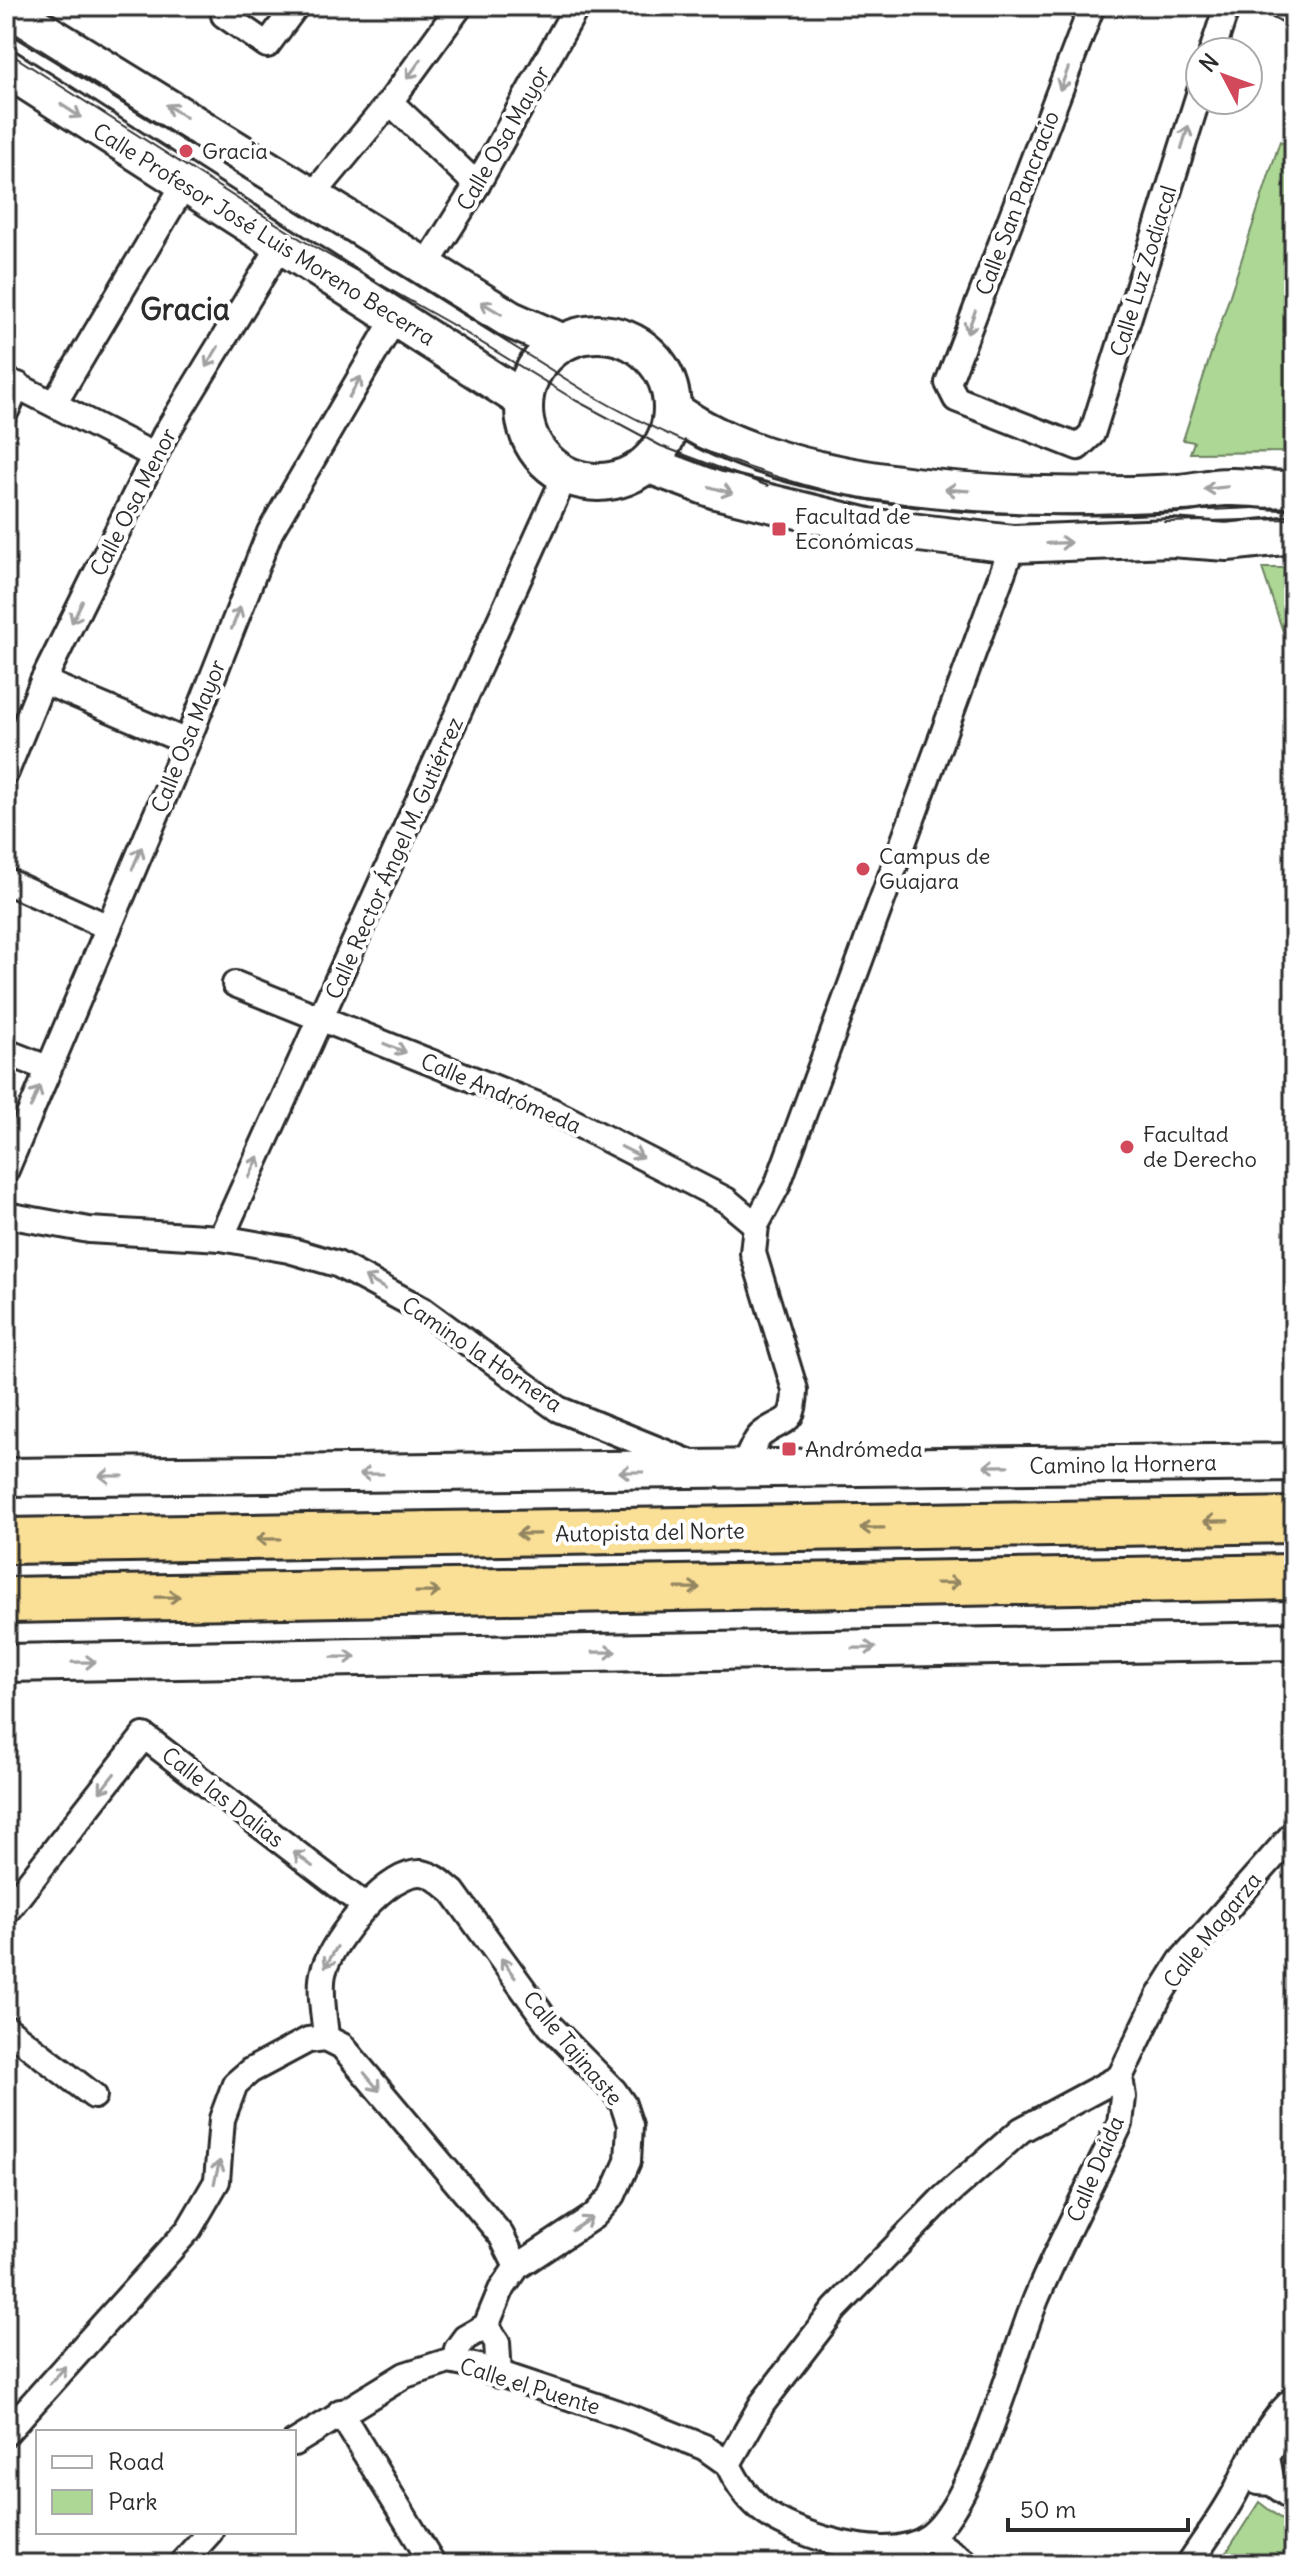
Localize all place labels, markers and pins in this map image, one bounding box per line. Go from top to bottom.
place label: Gracia [202,137,268,165]
marker: Gracia [177,142,195,160]
place label: Facultad de Económicas [795,502,914,555]
marker: Facultad de Económicas [770,520,788,538]
place label: Campus de Guajara [879,842,990,895]
marker: Campus de Guajara [854,860,872,878]
place label: Facultad de Derecho [1143,1120,1257,1173]
marker: Facultad de Derecho [1118,1138,1136,1156]
place label: Andrómeda [805,1435,923,1463]
marker: Andrómeda [780,1440,798,1458]

